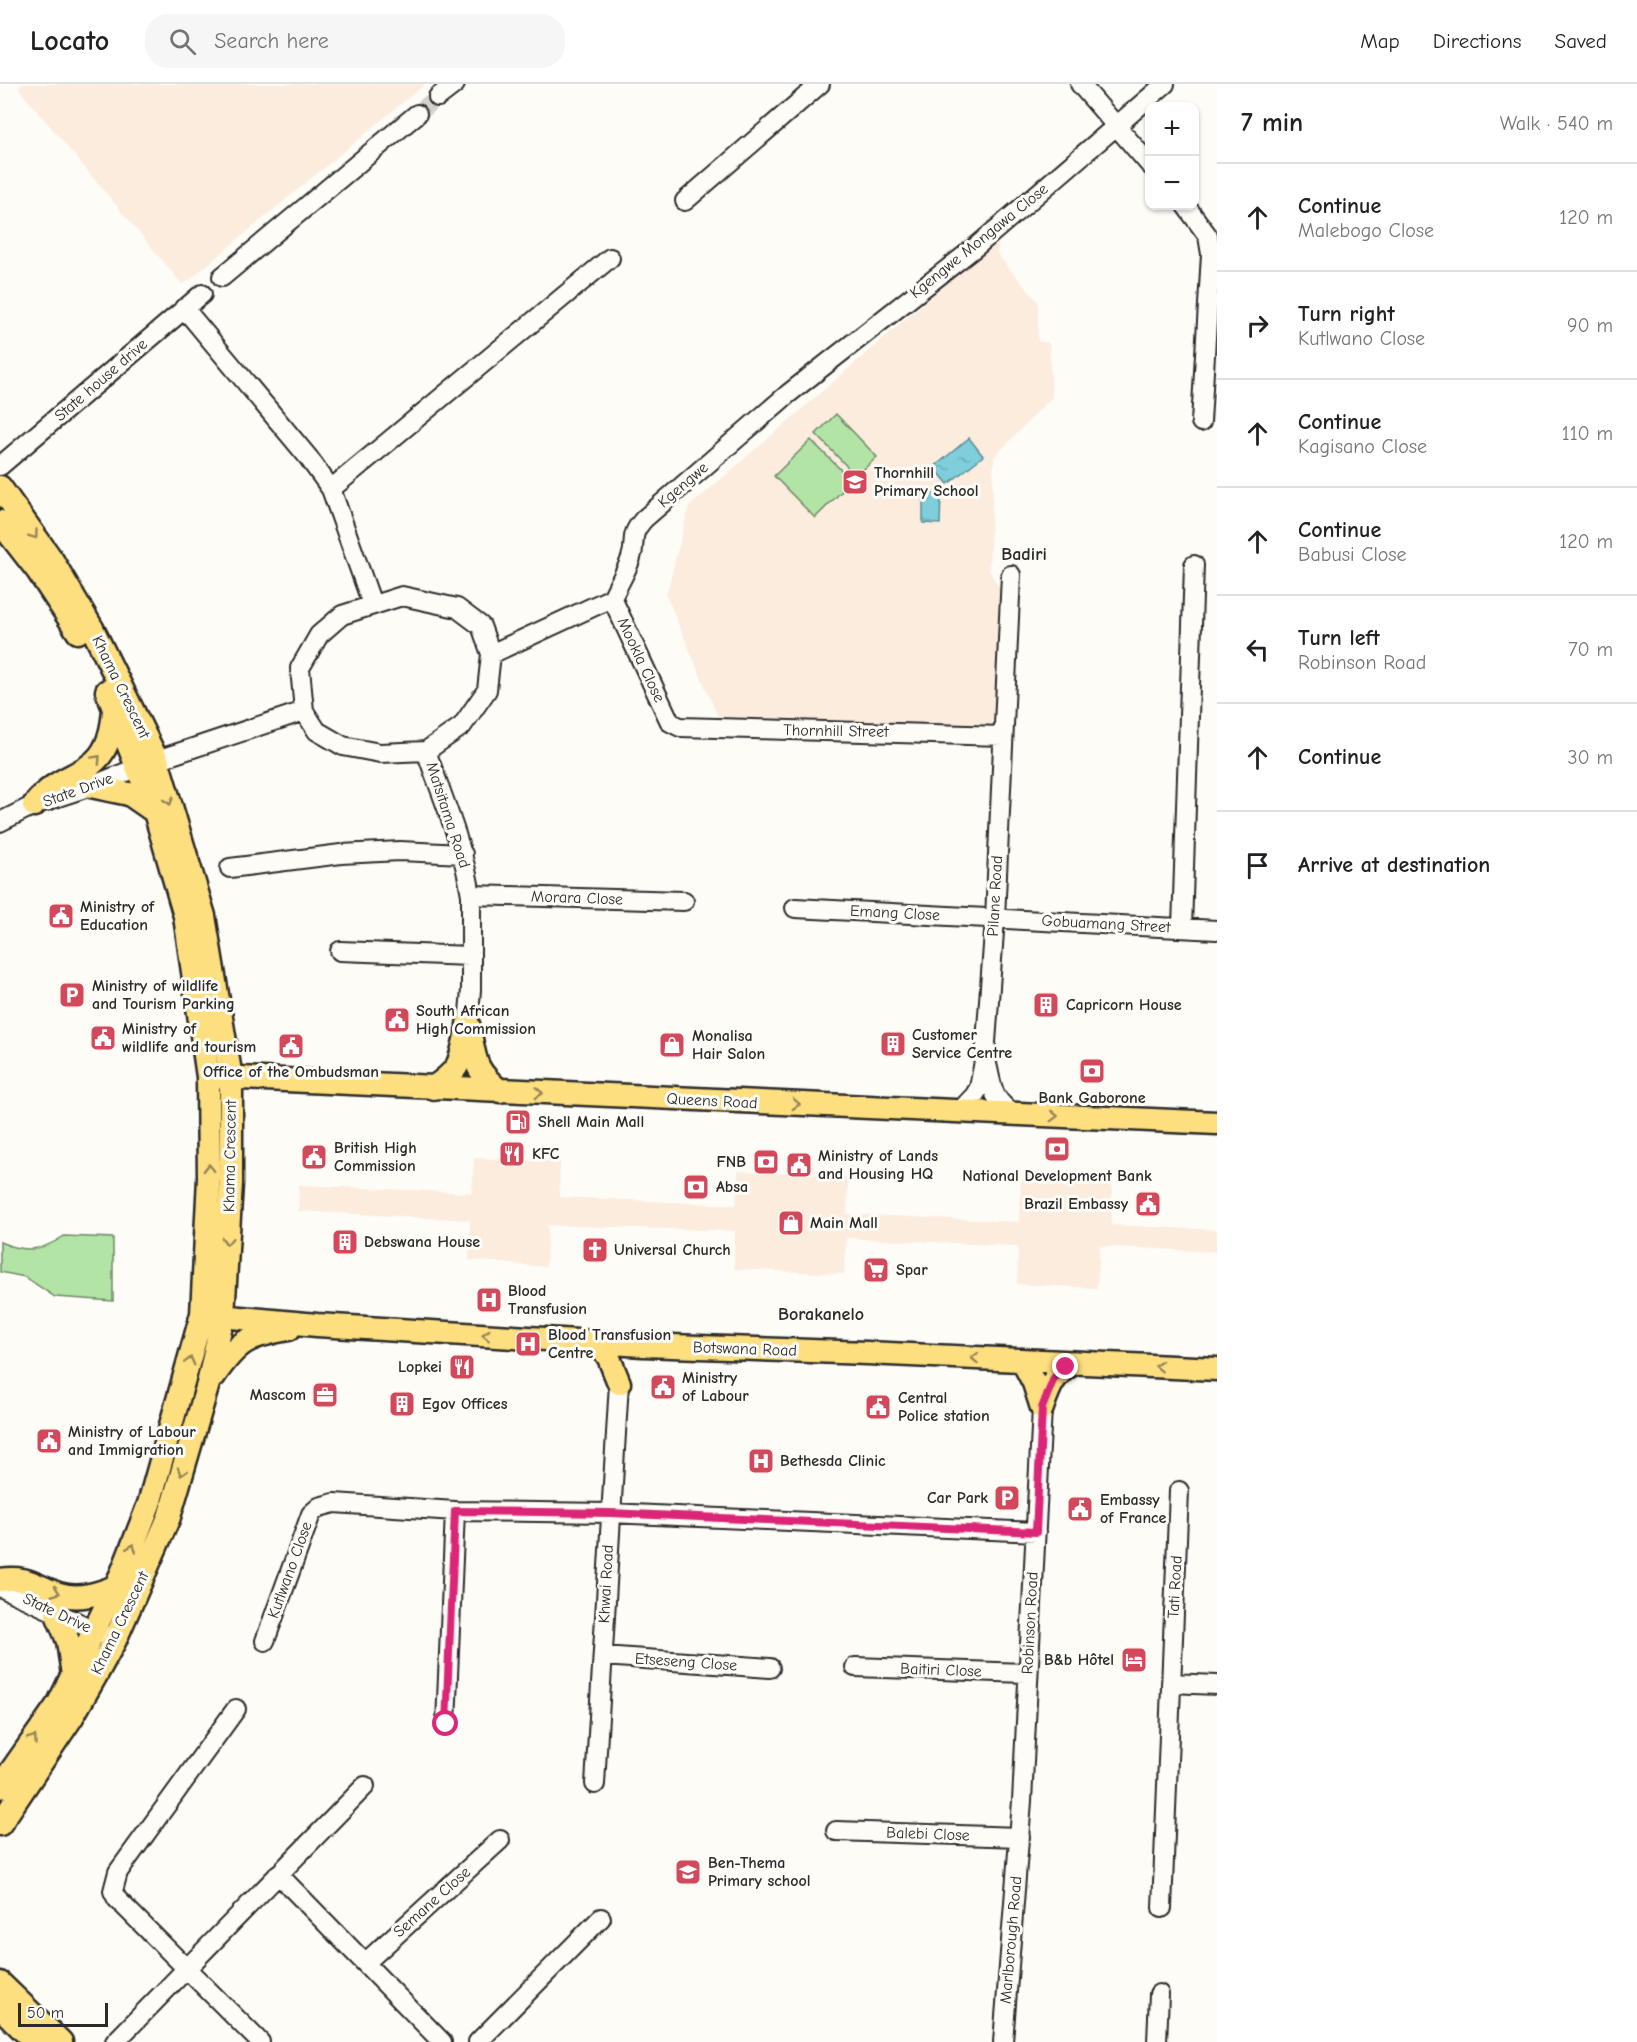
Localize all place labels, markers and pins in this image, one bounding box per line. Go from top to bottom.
place label: Thornhill Primary School [874,464,979,500]
school or university icon: Thornhill Primary School [840,467,870,497]
place label: Ministry of Education [80,898,155,934]
public building icon: Ministry of Education [46,901,76,931]
place label: Ministry of wildlife and Tourism Parking [92,977,235,1013]
parking icon: Ministry of wildlife and Tourism Parking [57,980,87,1010]
building icon: Capricorn House [1031,990,1061,1020]
place label: Capricorn House [1066,996,1182,1014]
place label: South African High Commission [416,1002,536,1038]
public building icon: South African High Commission [382,1005,412,1035]
place label: Ministry of wildlife and tourism [122,1020,256,1056]
public building icon: Ministry of wildlife and tourism [88,1023,118,1053]
place label: Customer Service Centre [912,1026,1012,1062]
place label: Monalisa Hair Salon [692,1027,765,1063]
building icon: Customer Service Centre [878,1029,908,1059]
shop icon: Monalisa Hair Salon [657,1030,687,1060]
public building icon: Office of the Ombudsman [276,1031,306,1061]
bank icon: Bank Gaborone [1077,1056,1107,1086]
place label: Office of the Ombudsman [203,1063,379,1081]
place label: Bank Gaborone [1038,1089,1146,1107]
fuel station icon: Shell Main Mall [503,1107,533,1137]
place label: Shell Main Mall [538,1113,644,1131]
bank icon: National Development Bank [1042,1134,1072,1164]
place label: British High Commission [334,1139,417,1175]
restaurant icon: KFC [497,1139,527,1169]
public building icon: British High Commission [299,1142,329,1172]
place label: KFC [532,1145,560,1163]
bank icon: FNB [751,1147,781,1177]
place label: Ministry of Lands and Housing HQ [818,1147,938,1183]
public building icon: Ministry of Lands and Housing HQ [784,1150,814,1180]
place label: FNB [716,1153,746,1171]
place label: National Development Bank [962,1167,1152,1185]
bank icon: Absa [681,1172,711,1202]
place label: Absa [716,1178,748,1196]
public building icon: Brazil Embassy [1133,1189,1163,1219]
place label: Brazil Embassy [1024,1195,1129,1213]
shop icon: Main Mall [776,1208,806,1238]
place label: Main Mall [810,1214,878,1232]
building icon: Debswana House [330,1227,360,1257]
place label: Debswana House [364,1233,480,1251]
church icon: Universal Church [580,1235,610,1265]
place label: Universal Church [614,1241,731,1259]
supermarket icon: Spar [861,1255,891,1285]
place label: Spar [896,1261,928,1279]
place label: Blood Transfusion [508,1282,587,1318]
hospital icon: Blood Transfusion [474,1285,504,1315]
place label: Blood Transfusion Centre [548,1326,671,1362]
hospital icon: Blood Transfusion Centre [513,1329,543,1359]
restaurant icon: Lopkei [447,1352,477,1382]
place label: Lopkei [398,1358,442,1376]
place label: Ministry of Labour [682,1369,749,1405]
public building icon: Ministry of Labour [648,1372,678,1402]
office icon: Mascom [310,1380,340,1410]
place label: Mascom [250,1386,306,1404]
building icon: Egov Offices [387,1389,417,1419]
place label: Central Police station [898,1389,990,1425]
public building icon: Central Police station [863,1392,893,1422]
place label: Egov Offices [422,1395,508,1413]
place label: Ministry of Labour and Immigration [68,1423,196,1459]
public building icon: Ministry of Labour and Immigration [34,1426,64,1456]
hospital icon: Bethesda Clinic [746,1446,776,1476]
place label: Bethesda Clinic [780,1452,886,1470]
parking icon: Car Park [992,1483,1022,1513]
place label: Car Park [927,1489,988,1507]
place label: Embassy of France [1100,1491,1167,1527]
public building icon: Embassy of France [1065,1494,1095,1524]
hotel icon: B&b Hôtel [1119,1645,1149,1675]
place label: B&b Hôtel [1044,1651,1114,1669]
place label: Ben-Thema Primary school [708,1854,811,1890]
school or university icon: Ben-Thema Primary school [673,1857,703,1887]

